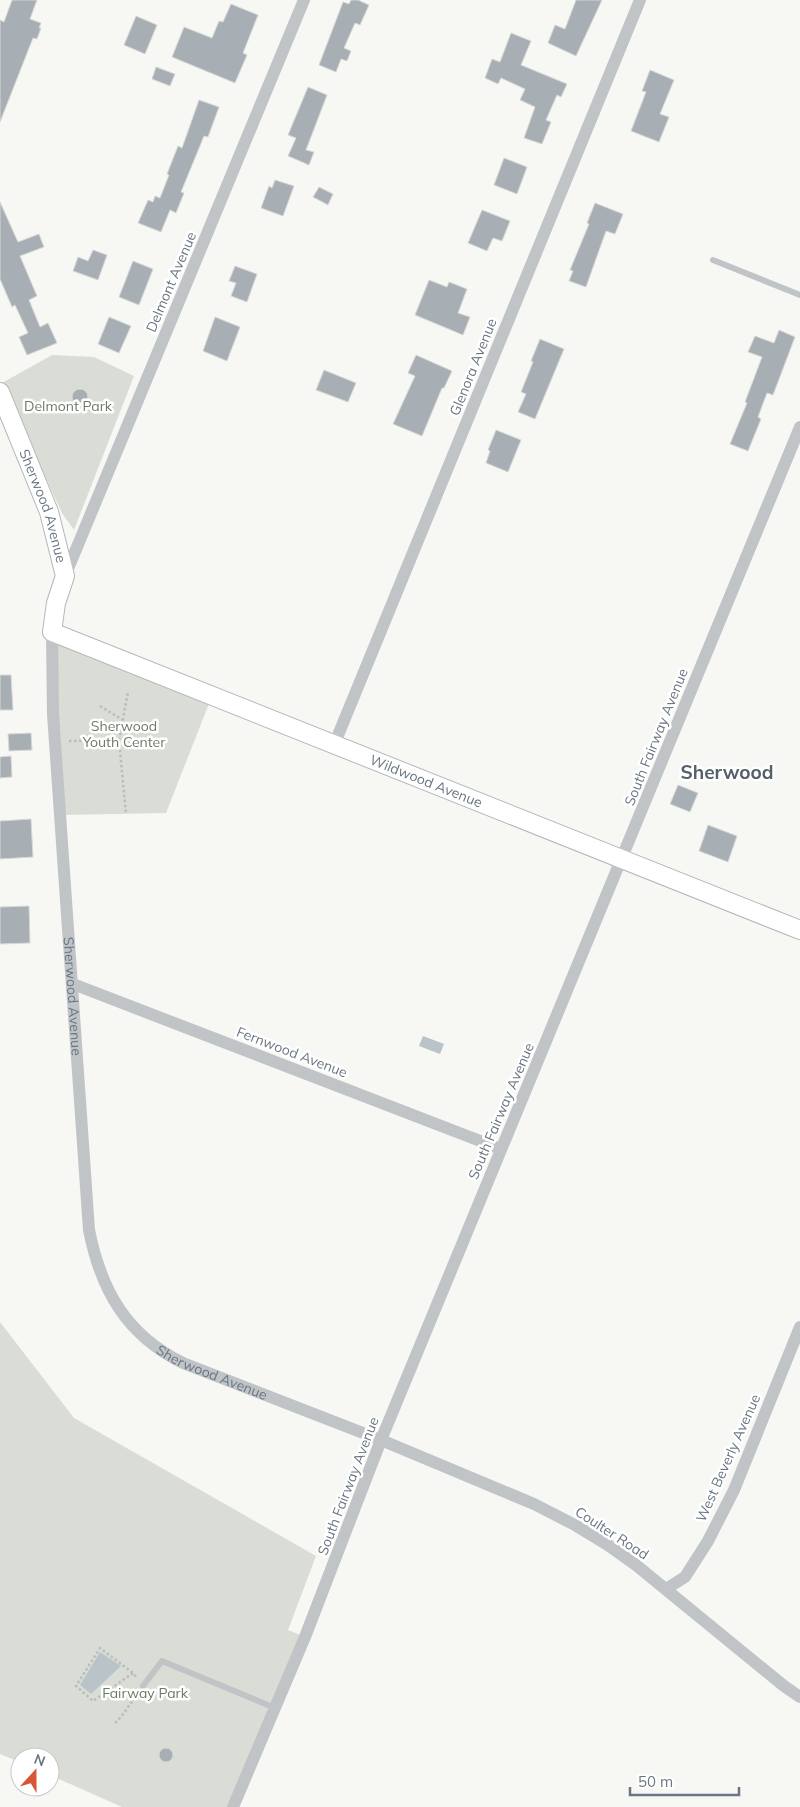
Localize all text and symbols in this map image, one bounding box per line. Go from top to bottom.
street label: Delmont Avenue [142,229,200,335]
street label: Glenora Avenue [445,316,501,418]
park label: Delmont Park [24,397,113,415]
street label: Sherwood Avenue [15,446,70,565]
street label: South Fairway Avenue [620,666,692,808]
park label: Sherwood Youth Center [82,717,166,751]
street label: Wildwood Avenue [367,751,485,812]
district label: Sherwood [680,760,774,784]
street label: Sherwood Avenue [60,936,86,1056]
street label: Fernwood Avenue [234,1023,350,1081]
street label: South Fairway Avenue [464,1040,538,1182]
street label: Sherwood Avenue [153,1341,270,1404]
street label: West Beverly Avenue [692,1391,764,1525]
street label: South Fairway Avenue [313,1414,383,1558]
street label: Coulter Road [572,1503,652,1563]
park label: Fairway Park [102,1684,189,1702]
north arrow [10,1747,60,1797]
text: N [31,1750,48,1770]
scale bar [630,1764,739,1796]
text: 50 m [638,1772,673,1791]

